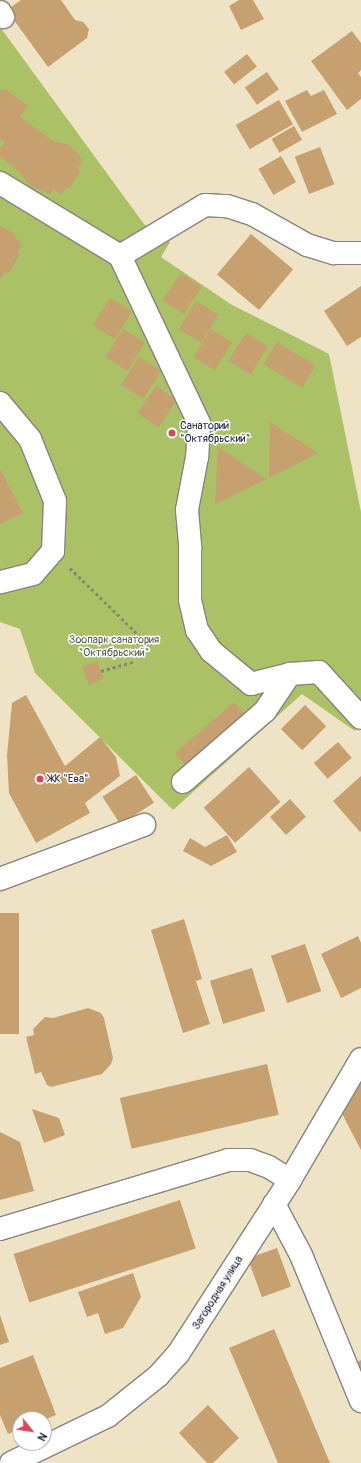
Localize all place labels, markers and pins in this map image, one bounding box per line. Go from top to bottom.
place label: Санаторий "Октябрьский" [180,420,250,446]
marker: Санаторий "Октябрьский" [167,428,177,438]
place label: ЖК "Ева" [48,772,88,786]
marker: ЖК "Ева" [35,774,45,784]

